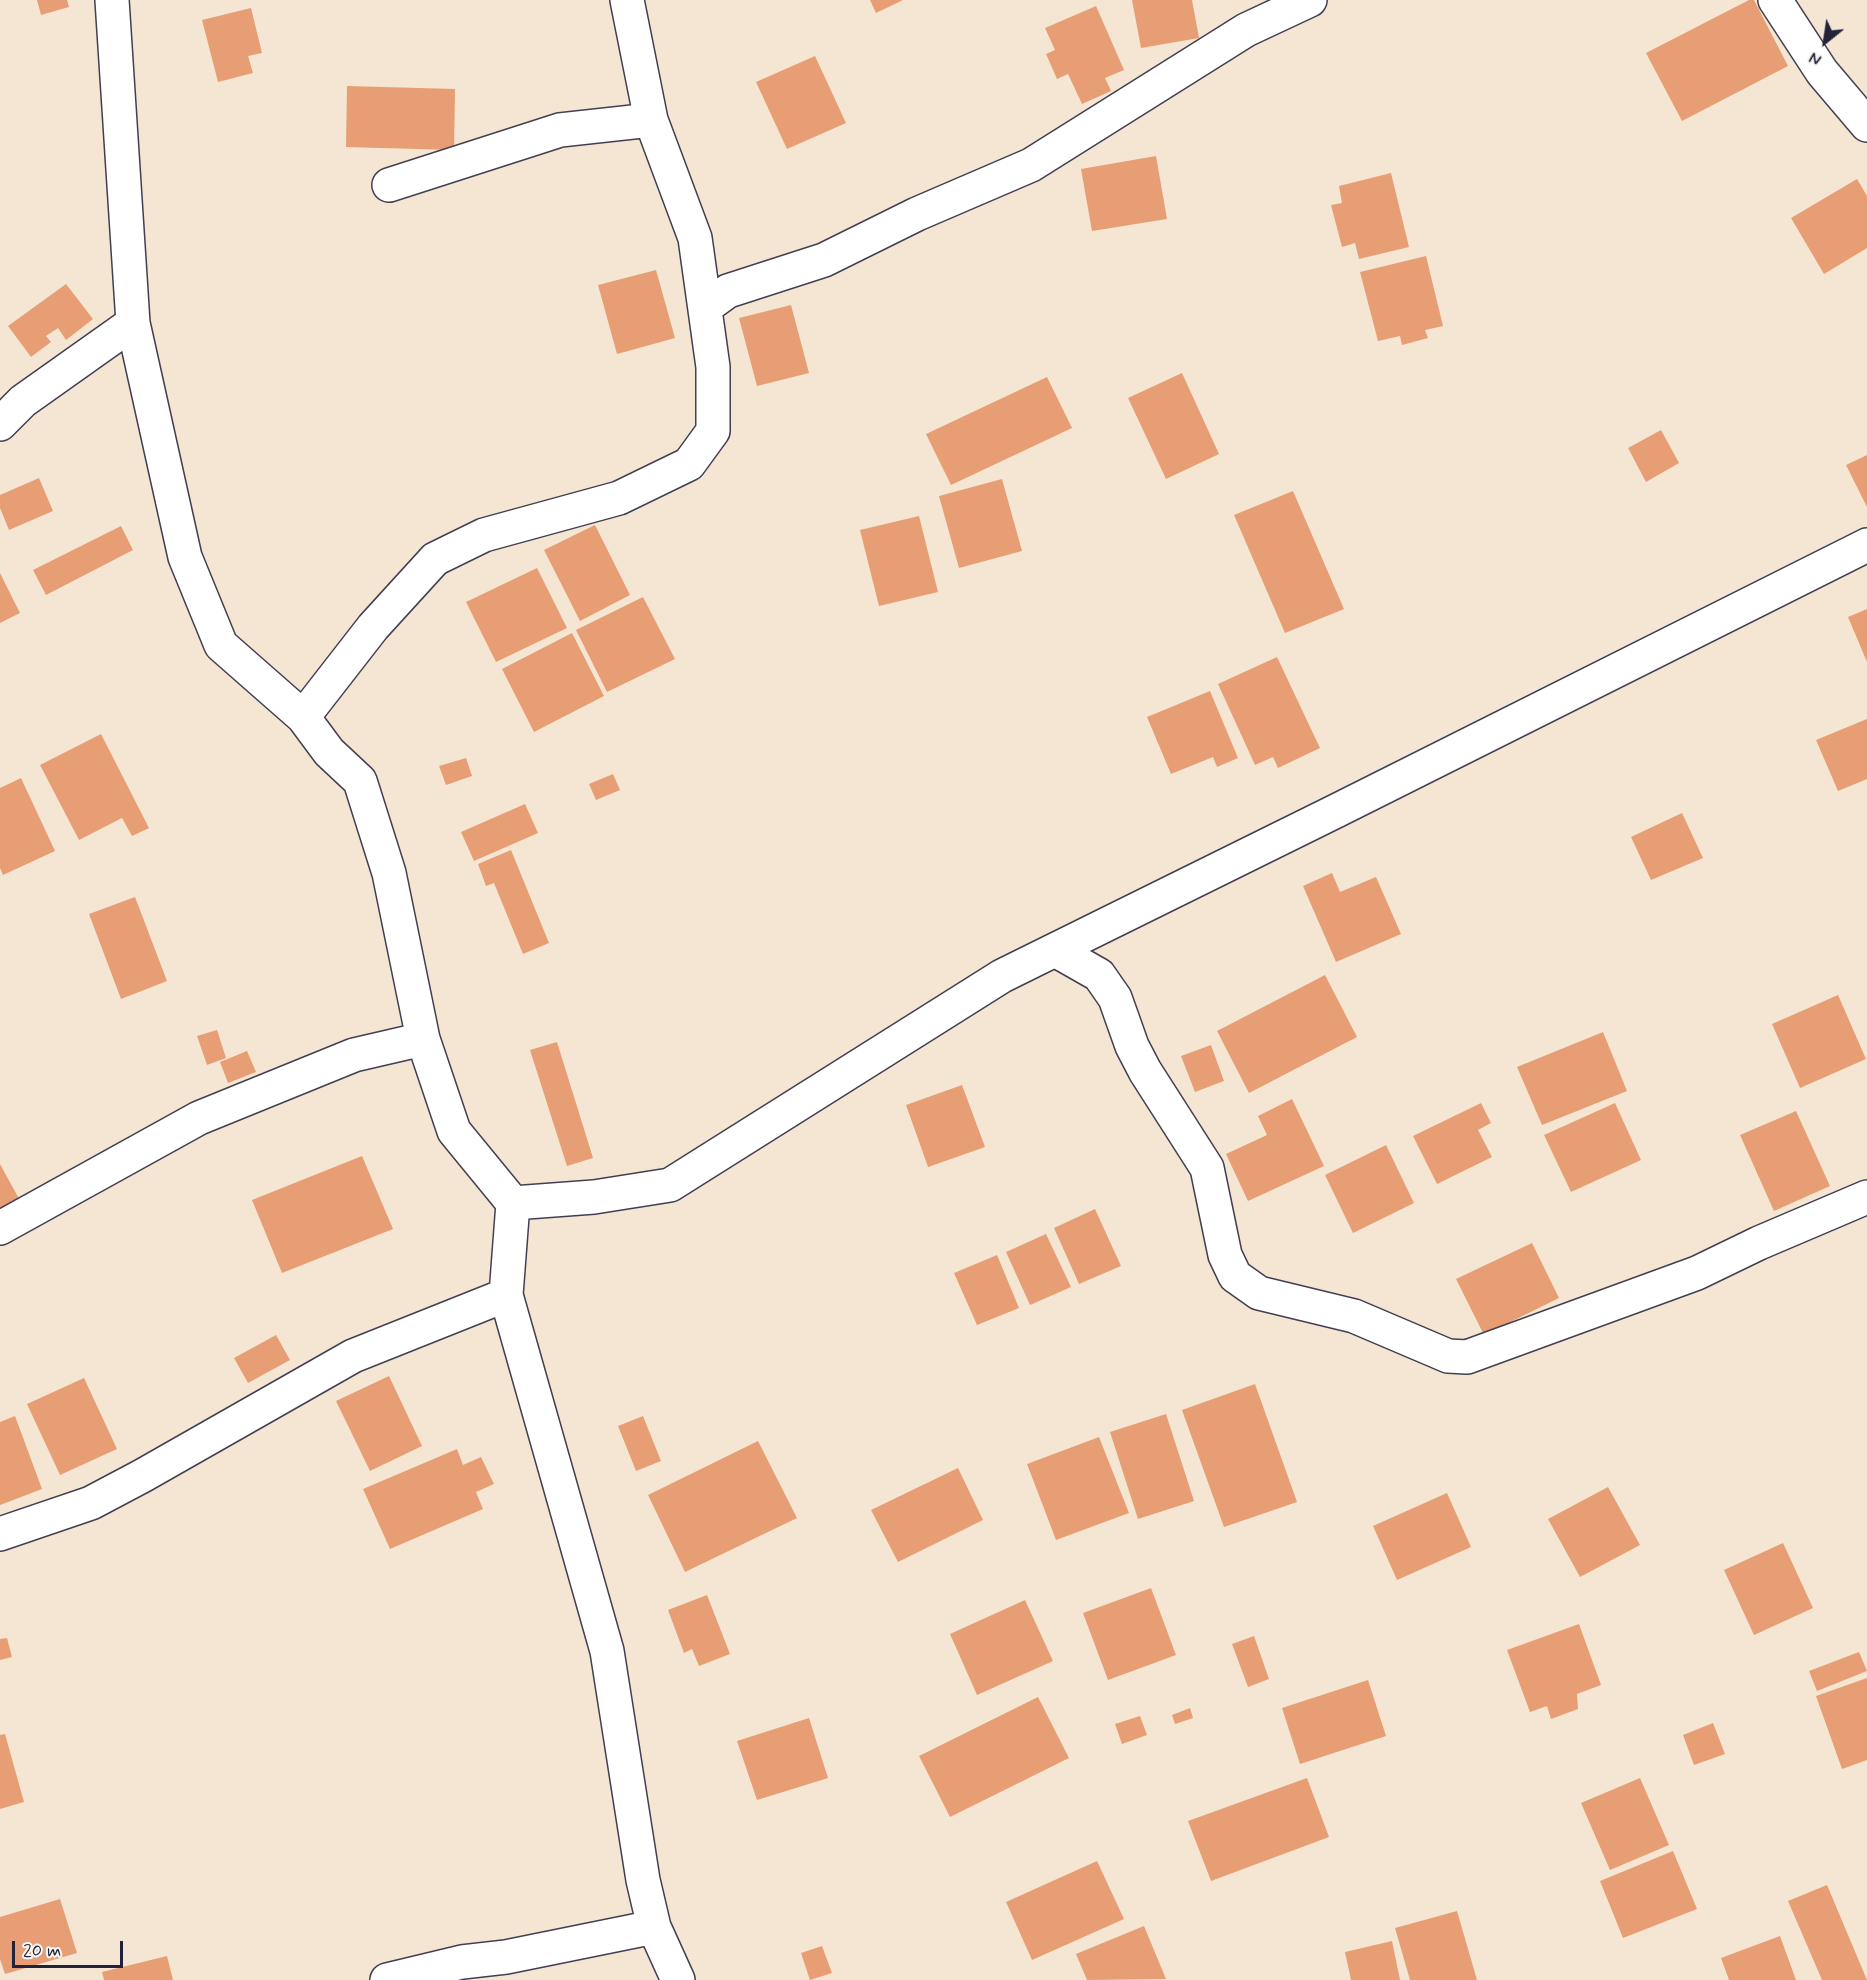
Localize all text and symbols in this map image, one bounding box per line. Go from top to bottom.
north arrow [1795,12,1855,72]
text: N [1806,46,1826,70]
scale bar [15,1929,126,1967]
text: 20 m [23,1939,61,1963]

